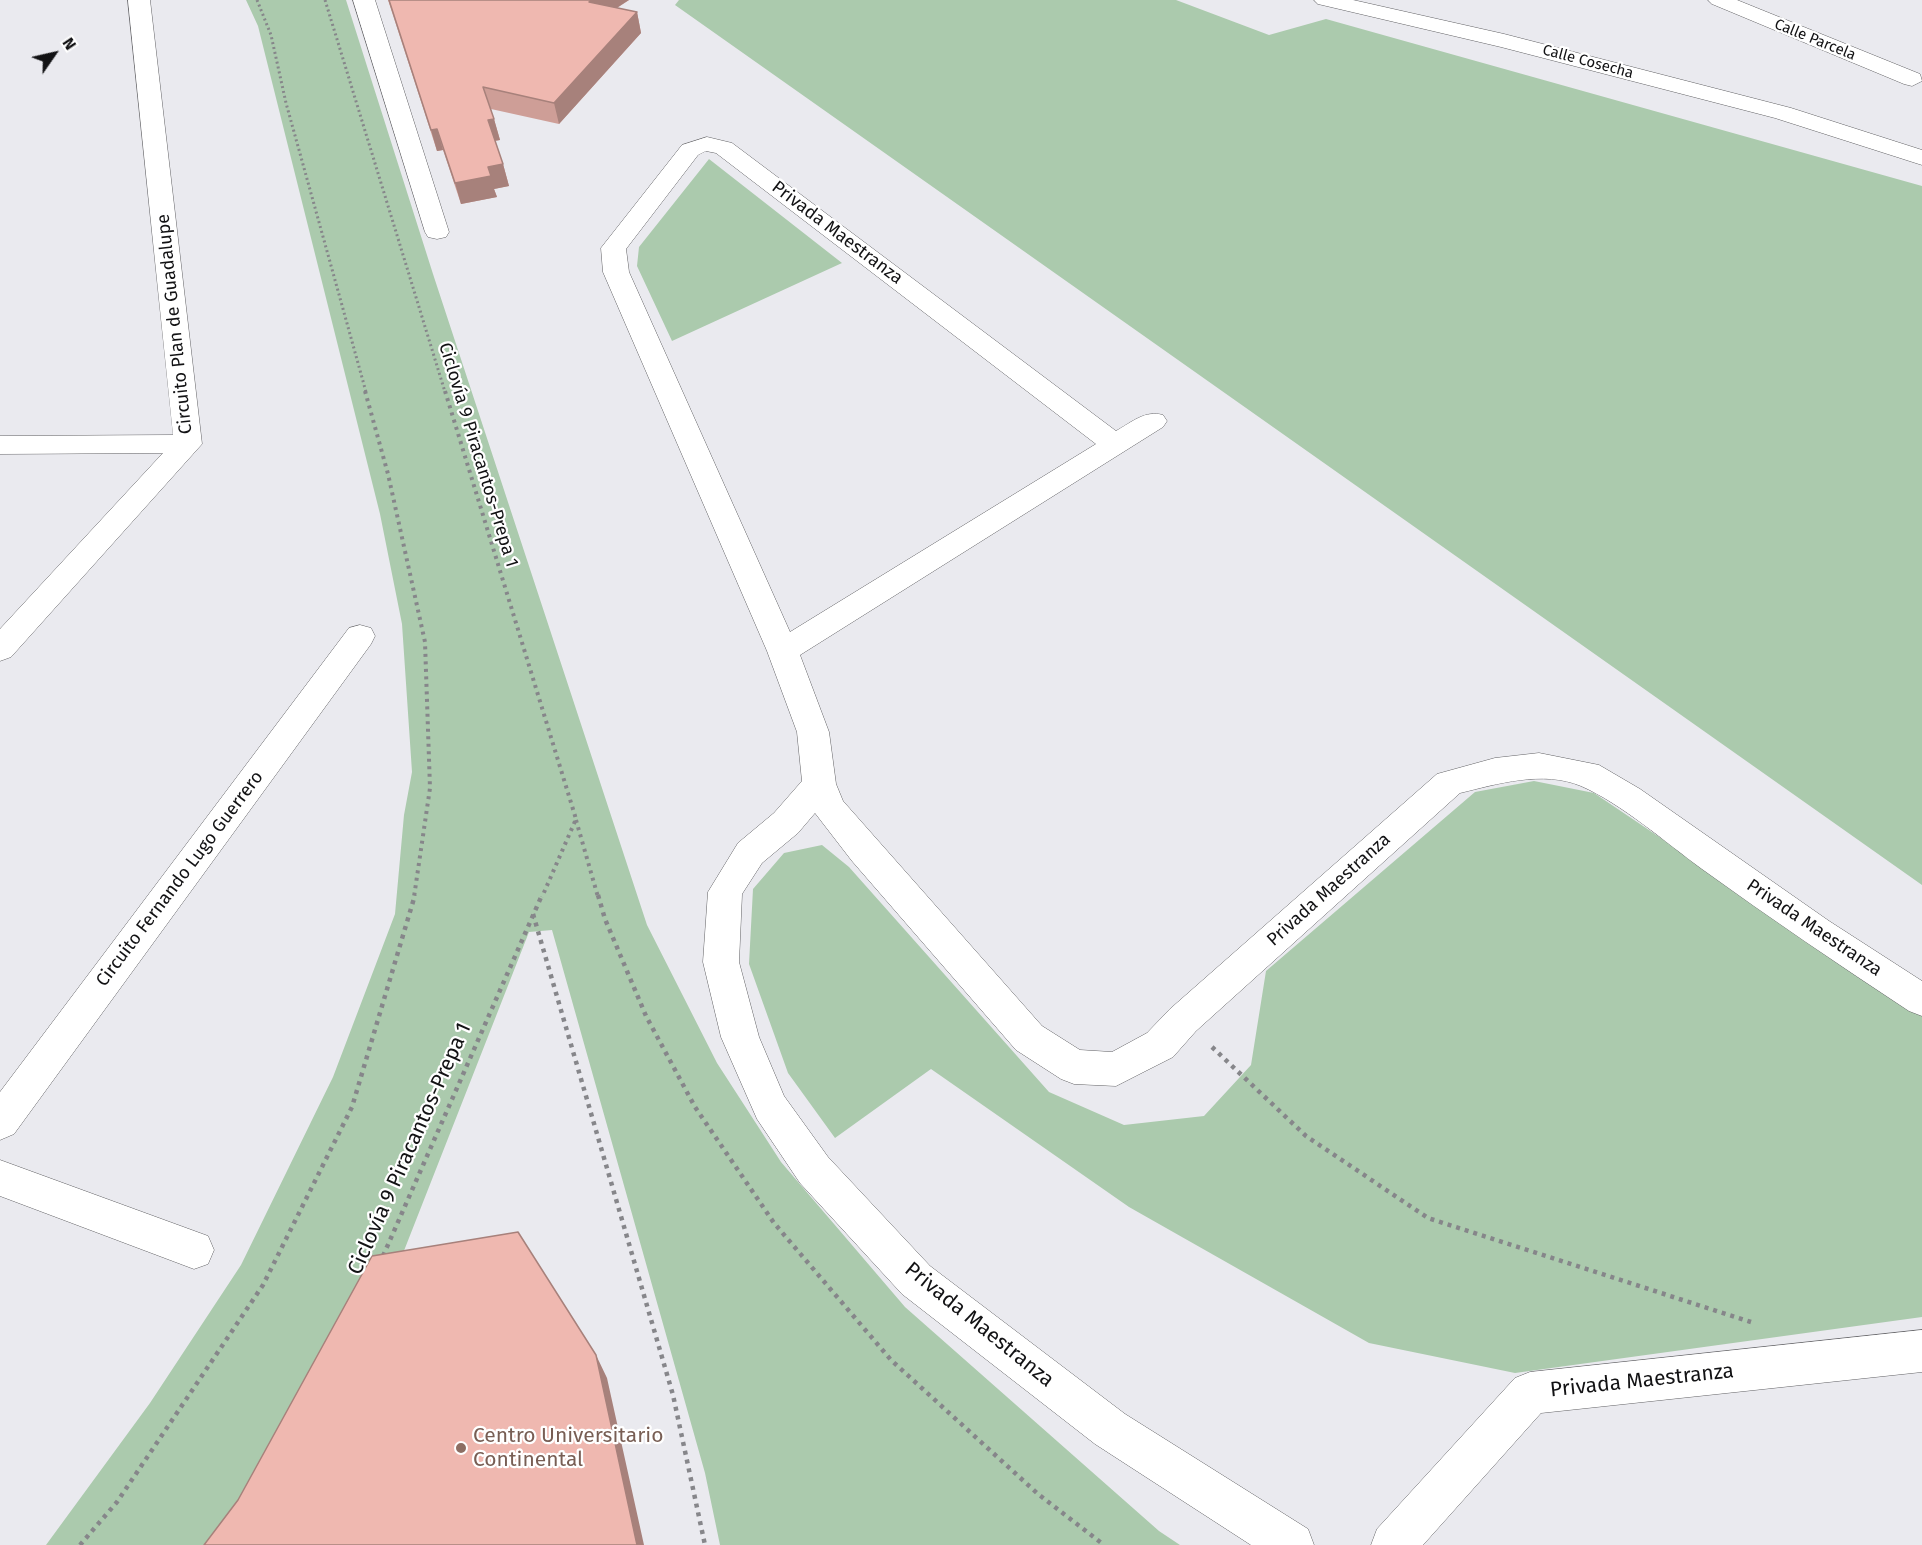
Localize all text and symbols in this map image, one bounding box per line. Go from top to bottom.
street label: Calle Parcela [1772,16,1858,64]
north arrow [24,24,84,84]
text: N [58,34,80,53]
street label: Calle Cosecha [1541,41,1635,83]
street label: Privada Maestranza [767,177,907,289]
street label: Circuito Plan de Guadalupe [153,213,197,435]
street label: Ciclovía 9 Piracantos-Prepa 1 [433,340,523,570]
street label: Circuito Fernando Lugo Guerrero [92,767,268,991]
street label: Privada Maestranza [1263,829,1395,951]
street label: Privada Maestranza [1742,875,1886,981]
street label: Ciclovía 9 Piracantos-Prepa 1 [343,1019,477,1279]
street label: Privada Maestranza [899,1257,1059,1393]
street label: Privada Maestranza [1549,1359,1735,1403]
place label: Centro Universitario Continental [473,1423,663,1473]
marker: Centro Universitario Continental [454,1441,468,1455]

